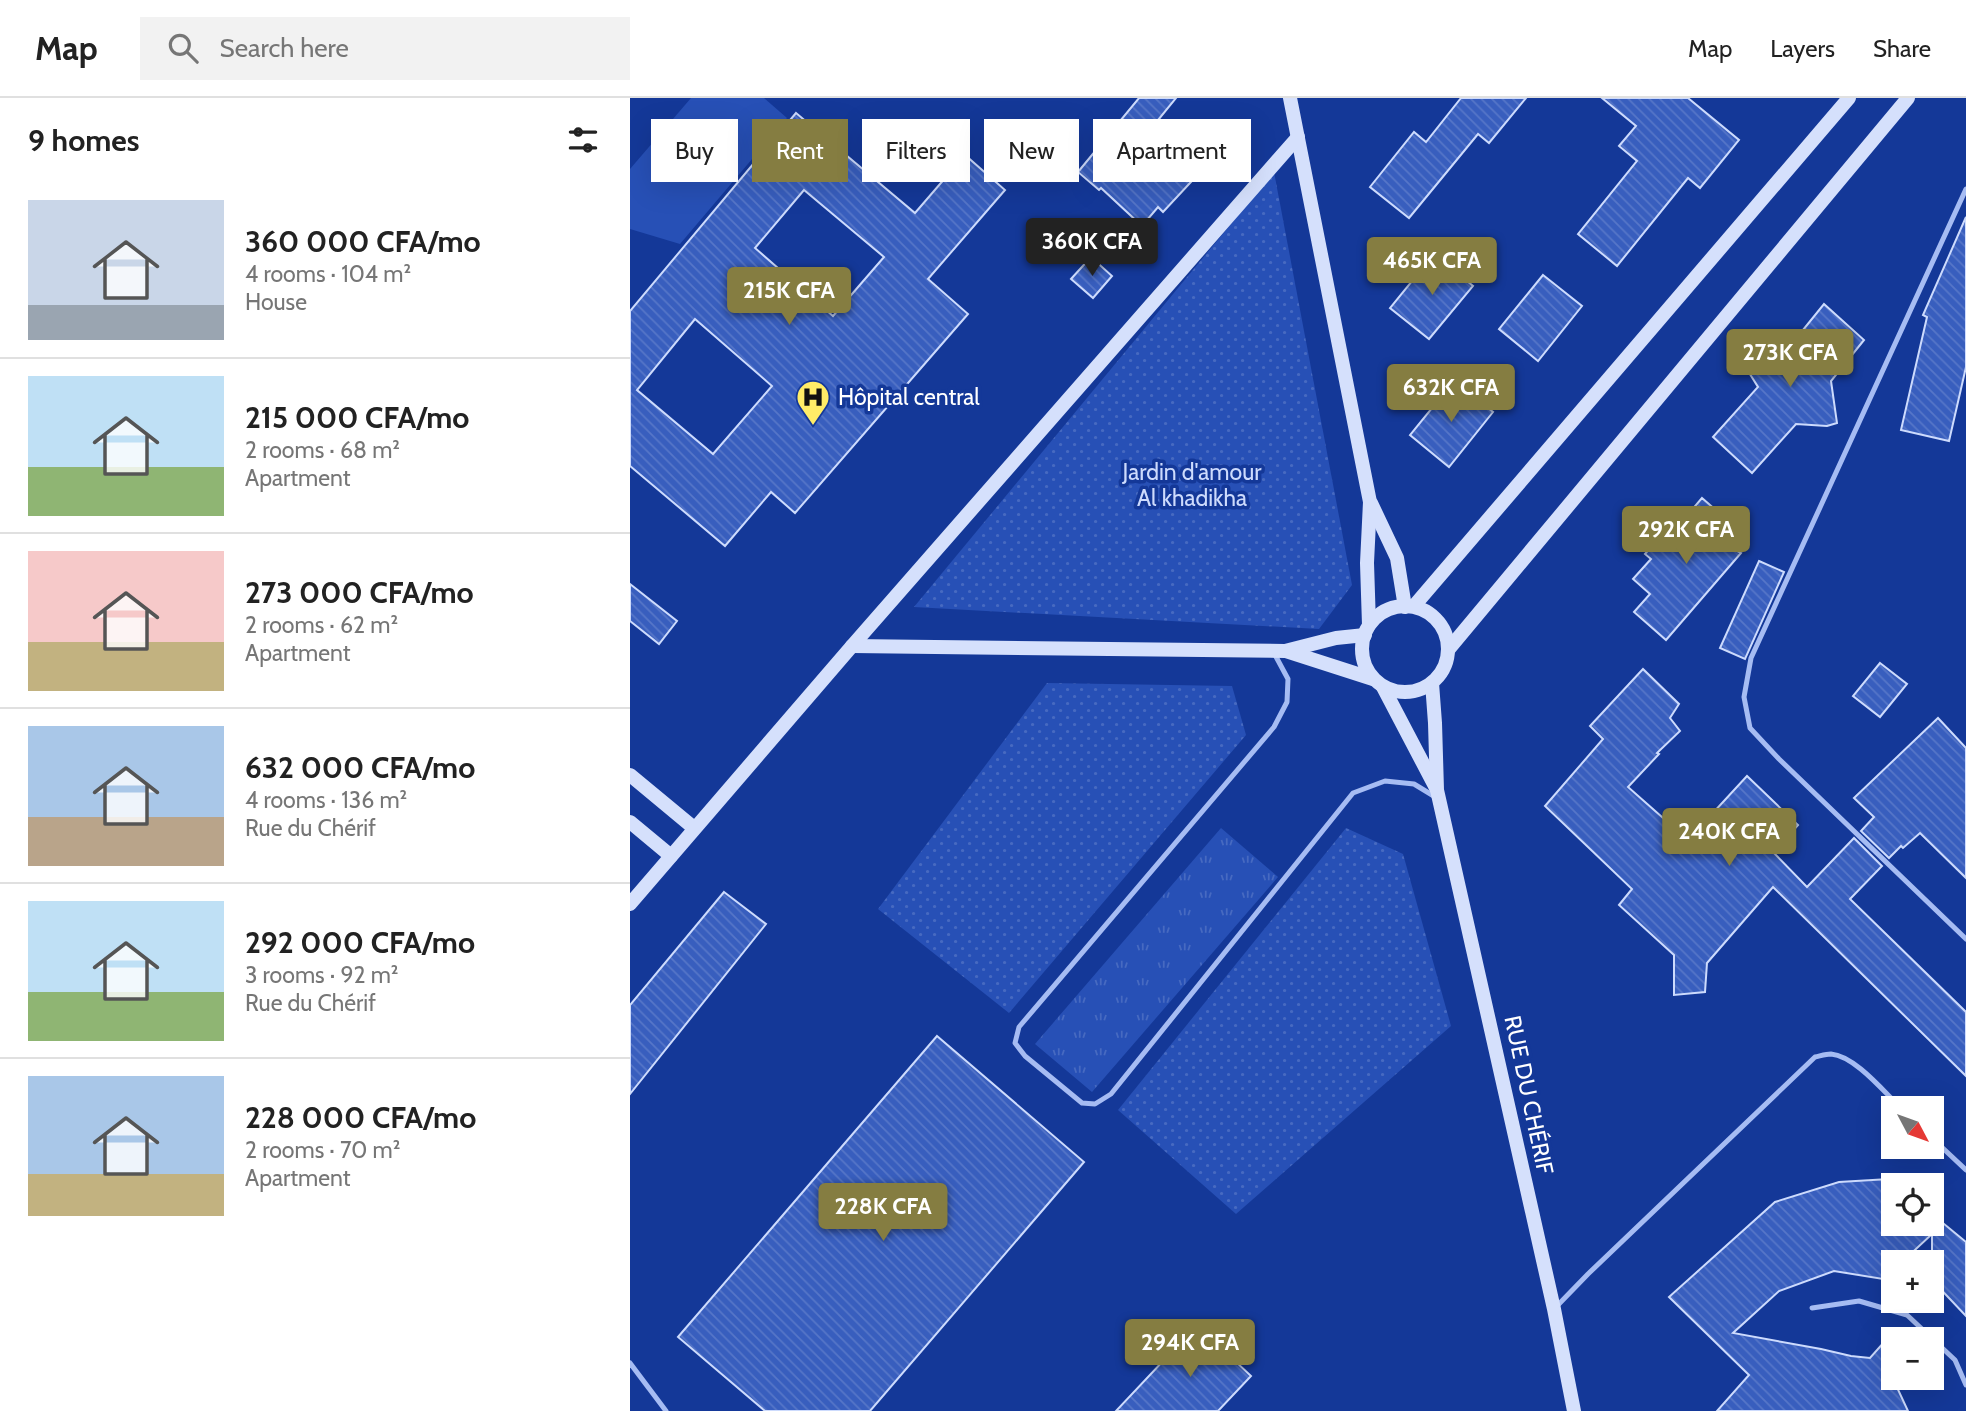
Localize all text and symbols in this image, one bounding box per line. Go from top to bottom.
search box [140,17,630,80]
text: Map [35,28,98,68]
icon: search [164,29,202,67]
text: Search here [220,32,349,64]
text: Map [1688,34,1732,63]
text: Layers [1770,34,1835,63]
text: Share [1873,34,1931,63]
chip: Buy [651,119,738,182]
chip: Rent [752,119,848,182]
chip: Filters [862,119,970,182]
chip: New [984,119,1079,182]
chip: Apartment [1093,119,1251,182]
icon: filters [564,121,602,159]
text: 9 homes [28,122,139,159]
pin: 360K CFA [1020,218,1164,278]
text: 360 000 CFA/mo [245,223,481,260]
text: 360K CFA [1042,227,1142,255]
icon: home [84,228,168,312]
pin: 465K CFA [1360,238,1504,297]
text: 465K CFA [1383,246,1481,274]
text: 4 rooms · 104 m² [245,260,411,288]
pin: 215K CFA [717,268,861,327]
text: 215K CFA [743,276,835,304]
text: House [245,288,307,316]
pin: 273K CFA [1718,330,1862,389]
text: 273K CFA [1742,338,1838,366]
pin: 632K CFA [1379,364,1523,424]
text: 632K CFA [1403,373,1499,401]
hospital icon: Hôpital central [794,378,832,427]
place label: Hôpital central [838,383,980,411]
text: 215 000 CFA/mo [245,399,469,436]
icon: home [84,404,168,488]
text: 2 rooms · 68 m² [245,436,400,464]
park label: Jardin d'amour Al khadikha [1122,458,1262,512]
text: Apartment [245,464,350,492]
pin: 292K CFA [1614,506,1758,566]
text: 292K CFA [1638,515,1734,543]
text: 273 000 CFA/mo [245,574,474,611]
icon: home [84,579,168,663]
text: 2 rooms · 62 m² [245,611,398,639]
text: Apartment [245,639,350,667]
text: 632 000 CFA/mo [245,749,475,786]
icon: home [84,754,168,838]
text: 4 rooms · 136 m² [245,786,407,814]
pin: 240K CFA [1657,808,1801,868]
text: Rue du Chérif [245,814,376,842]
text: 240K CFA [1678,817,1780,845]
text: 292 000 CFA/mo [245,924,475,961]
icon: home [84,929,168,1013]
text: 3 rooms · 92 m² [245,961,399,989]
text: Rue du Chérif [245,989,376,1017]
street label: RUE DU CHÉRIF [1498,1013,1561,1177]
north arrow [1881,1096,1944,1158]
map controls [1881,1096,1944,1390]
text: 228 000 CFA/mo [245,1099,476,1136]
icon: home [84,1104,168,1188]
text: 2 rooms · 70 m² [245,1136,400,1164]
text: Apartment [245,1164,350,1192]
button: locate [1881,1173,1944,1236]
pin: 228K CFA [811,1184,955,1243]
text: 228K CFA [834,1192,932,1220]
button: + [1881,1250,1944,1313]
pin: 294K CFA [1118,1320,1262,1379]
button: − [1881,1327,1944,1390]
text: 294K CFA [1141,1328,1239,1356]

